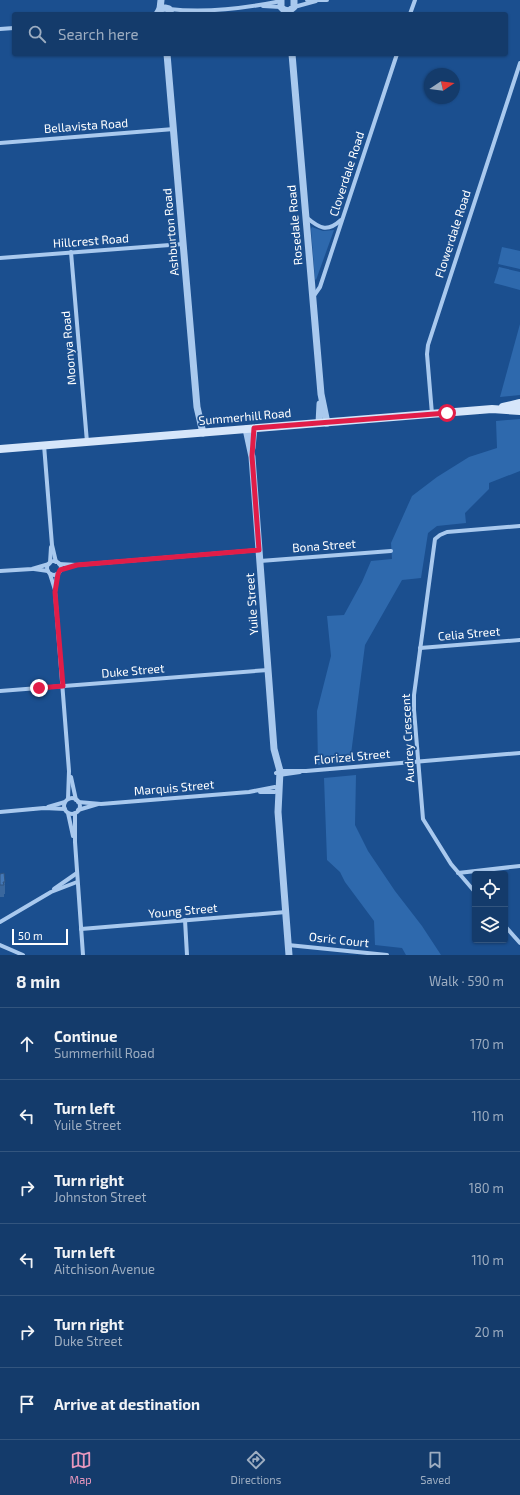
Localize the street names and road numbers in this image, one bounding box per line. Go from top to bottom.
street label: Bellavista Road [43,115,129,135]
street label: Cloverdale Road [326,130,366,218]
street label: Rosedale Road [284,184,304,266]
street label: Ashburton Road [159,188,181,276]
street label: Flowerdale Road [431,188,473,279]
street label: Hillcrest Road [52,230,129,250]
street label: Moonya Road [58,310,78,386]
street label: Summerhill Road [198,405,292,427]
street label: Bona Street [292,536,357,554]
street label: Yuile Street [242,572,260,635]
street label: Celia Street [437,623,501,643]
street label: Duke Street [101,660,165,680]
street label: Audrey Crescent [398,693,416,783]
street label: Florizel Street [313,746,391,766]
street label: Marquis Street [133,776,215,797]
street label: Young Street [148,900,219,920]
street label: Osric Court [308,929,370,949]

